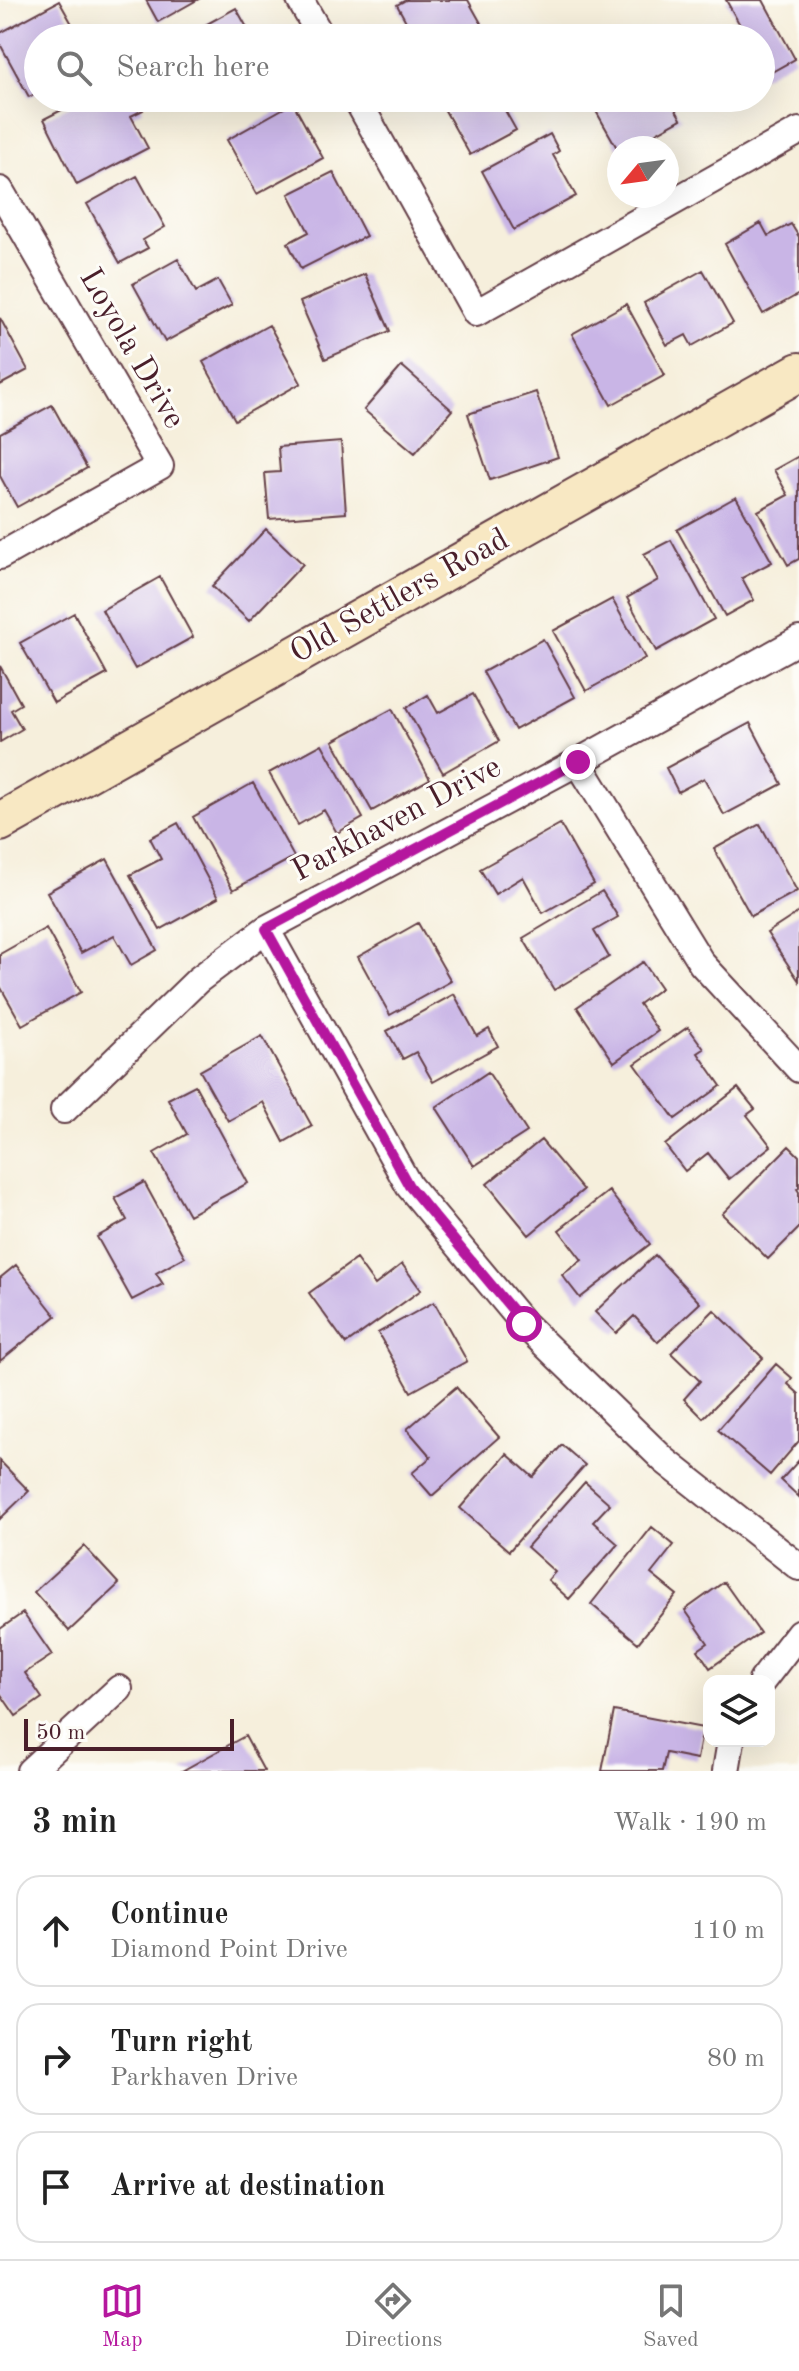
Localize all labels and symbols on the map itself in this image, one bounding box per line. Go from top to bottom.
north arrow [607,136,679,208]
street label: Loyola Drive [72,264,190,434]
street label: Old Settlers Road [285,524,515,670]
route end [560,744,596,780]
street label: Parkhaven Drive [287,752,507,888]
route start [506,1306,542,1342]
scale bar [24,1715,234,1751]

